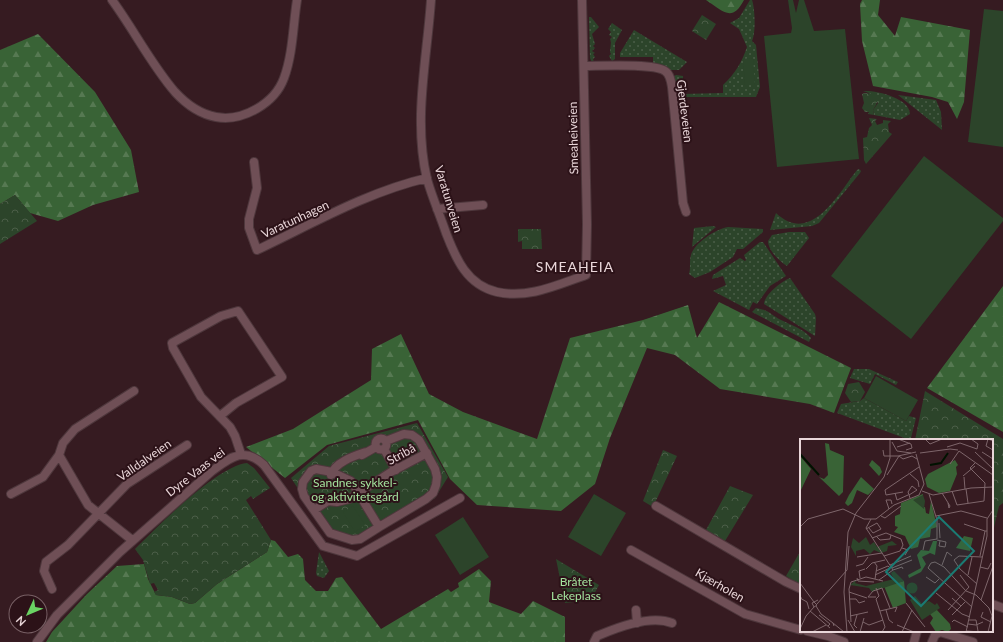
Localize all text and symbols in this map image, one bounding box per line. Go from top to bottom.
street label: Gjerdeveien [674,79,696,143]
street label: Smeaheiveien [565,102,581,174]
street label: Varatunveien [432,164,466,234]
street label: Varatunhagen [259,197,331,241]
district label: SMEAHEIA [536,258,614,275]
street label: Valldalveien [114,436,174,484]
inset map [800,439,993,632]
street label: Stribå [384,440,418,468]
street label: Dyre Vaas vei [163,444,228,500]
park label: Sandnes sykkel- og aktivitetsgård [311,475,399,504]
street label: Kjærholen [693,565,747,605]
park label: Bråtet Lekeplass [551,574,601,603]
north arrow [8,594,48,634]
text: N [13,614,28,629]

